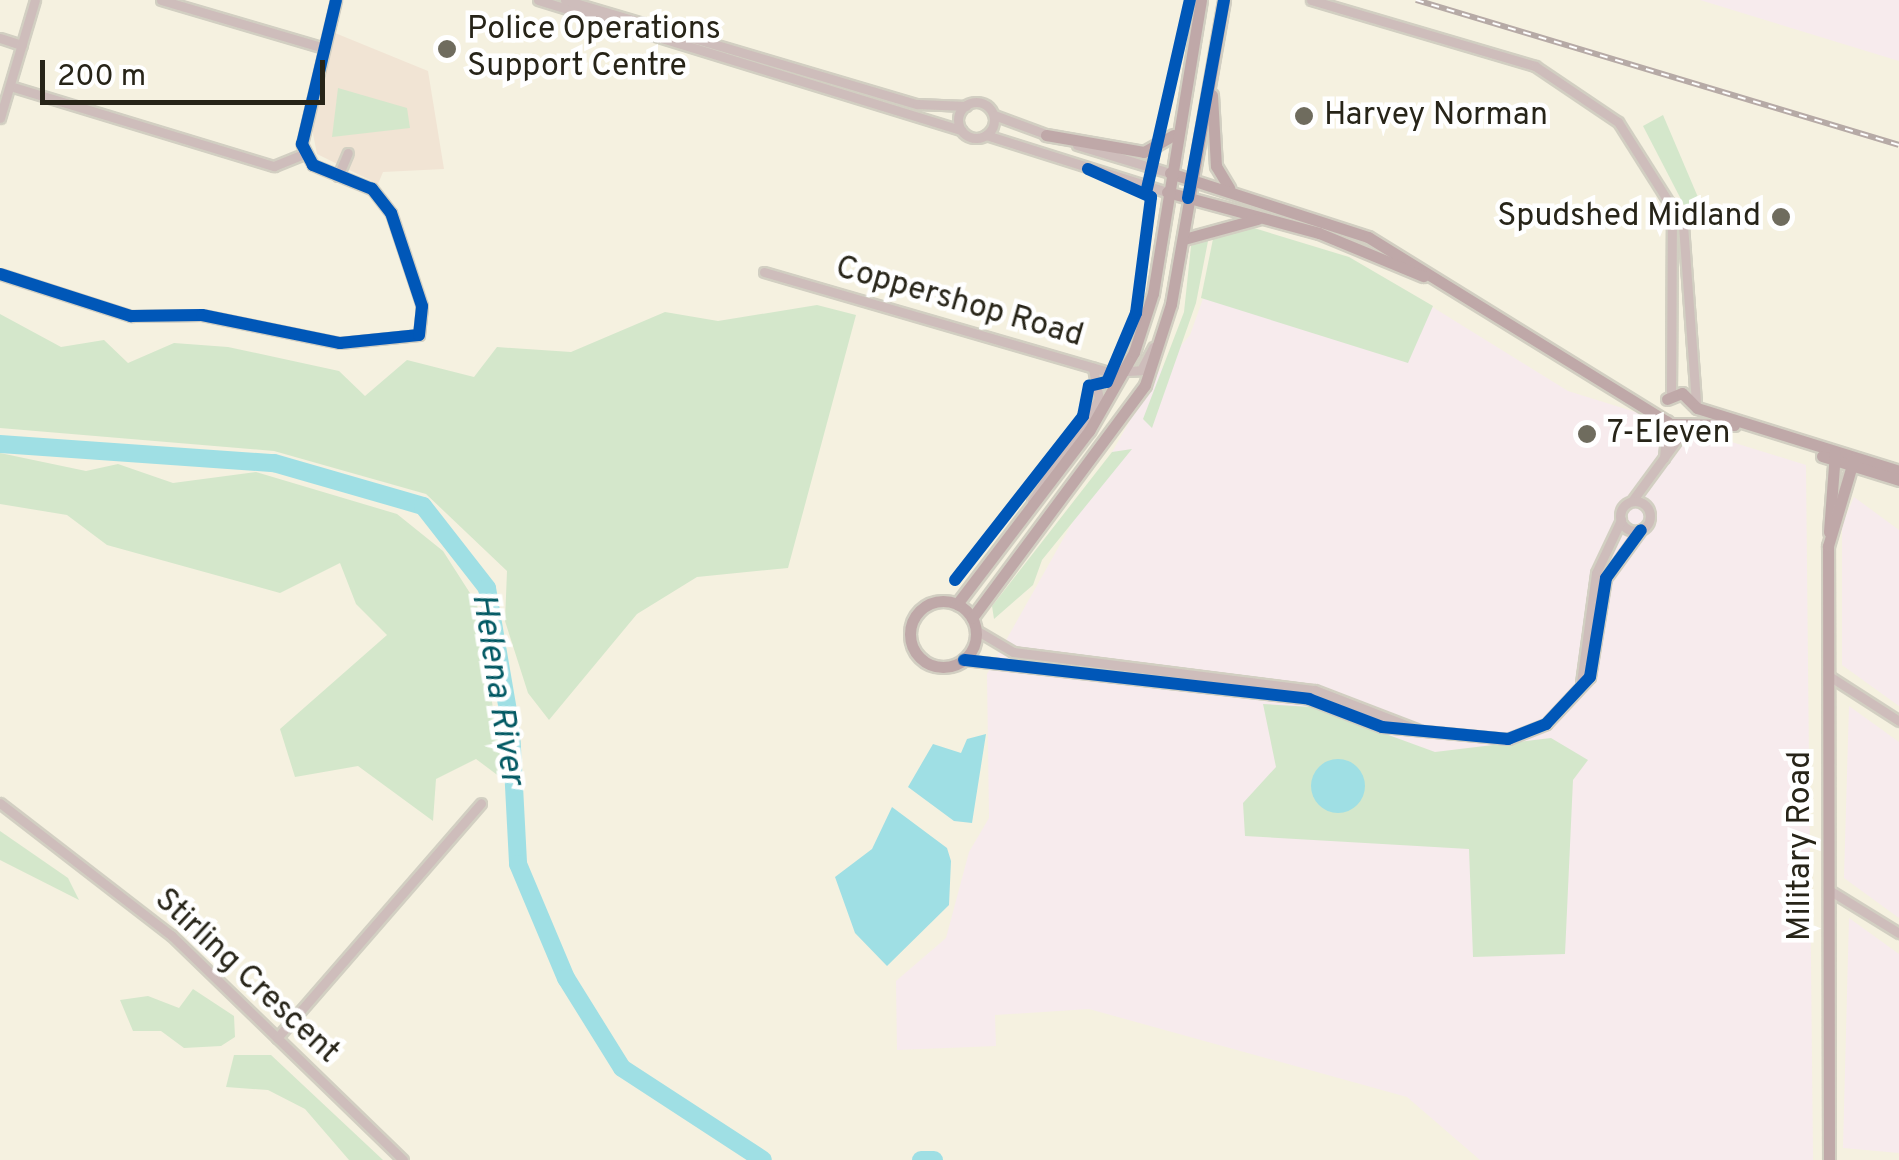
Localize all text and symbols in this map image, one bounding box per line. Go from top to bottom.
place label: Police Operations Support Centre [467,12,721,87]
marker: Police Operations Support Centre [436,38,458,60]
scale bar [45,40,330,102]
text: 200 m [57,59,146,96]
place label: Harvey Norman [1324,97,1548,135]
marker: Harvey Norman [1293,105,1315,127]
place label: Spudshed Midland [1497,198,1761,236]
marker: Spudshed Midland [1770,206,1792,228]
street label: Coppershop Road [831,249,1087,357]
place label: 7-Eleven [1607,415,1730,453]
marker: 7-Eleven [1576,423,1598,445]
water label: Helena River [461,590,533,788]
street label: Military Road [1782,751,1820,941]
street label: Stirling Crescent [146,882,346,1072]

